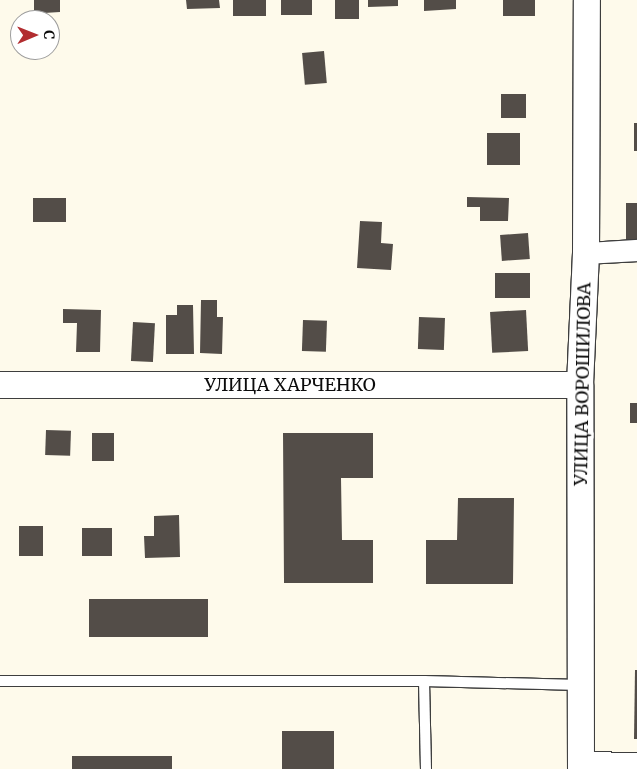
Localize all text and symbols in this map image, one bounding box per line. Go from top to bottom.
north arrow [10,10,60,60]
text: С [40,30,58,40]
street label: УЛИЦА ВОРОШИЛОВА [570,282,596,486]
street label: УЛИЦА ХАРЧЕНКО [204,374,376,396]

